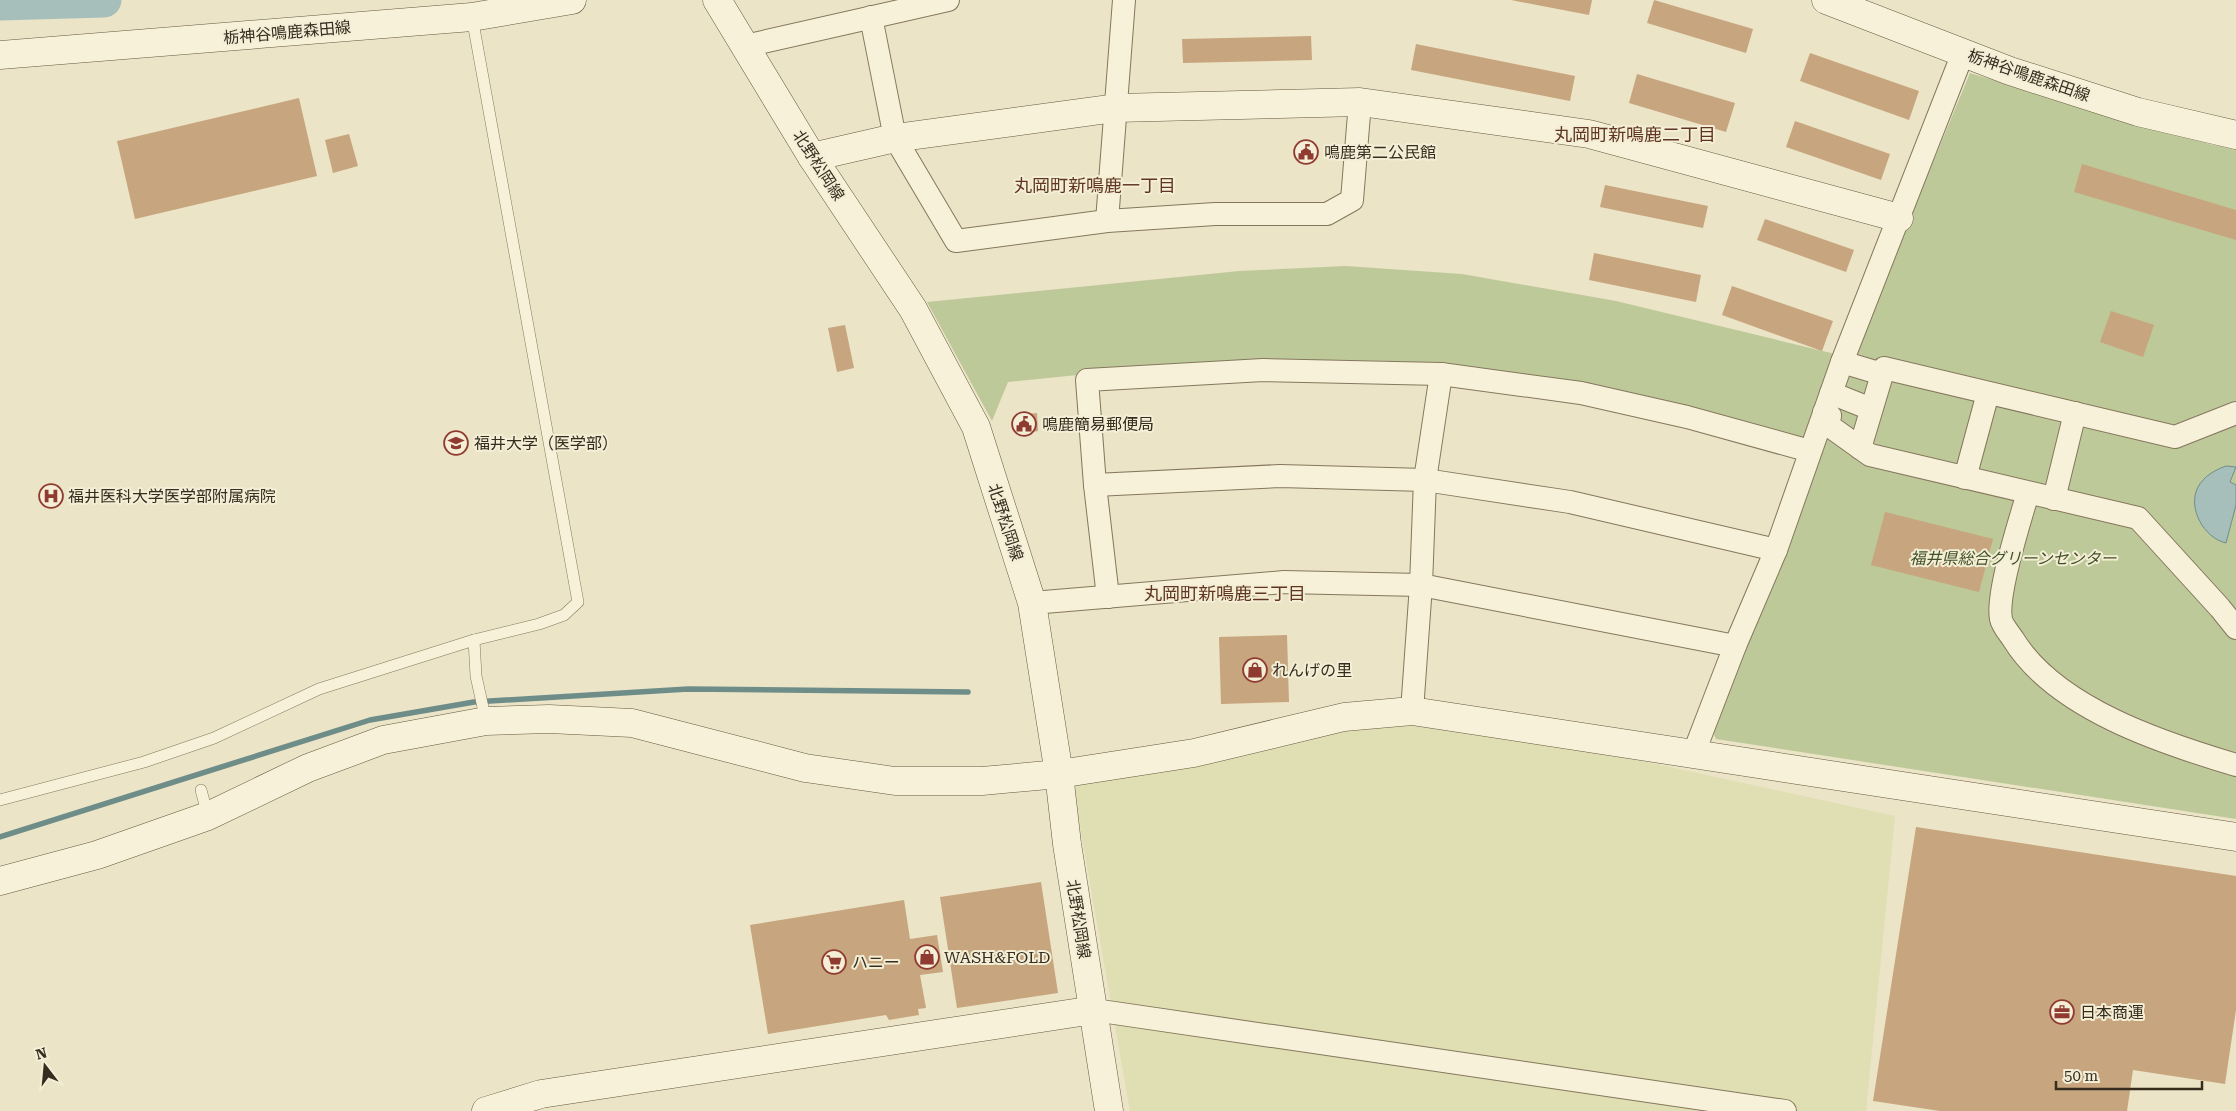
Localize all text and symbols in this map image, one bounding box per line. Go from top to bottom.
street label: 栃神谷鳴鹿森田線 [222,17,352,48]
street label: 栃神谷鳴鹿森田線 [1965,46,2092,105]
district label: 丸岡町新鳴鹿二丁目 [1554,124,1716,145]
street label: 北野松岡線 [789,127,848,204]
public building icon: 鳴鹿第二公民館 [1293,139,1319,165]
place label: 鳴鹿第二公民館 [1324,143,1436,162]
district label: 丸岡町新鳴鹿一丁目 [1014,175,1176,196]
public building icon: 鳴鹿簡易郵便局 [1011,411,1037,437]
place label: 鳴鹿簡易郵便局 [1042,415,1154,434]
school or university icon: 福井大学（医学部） [443,430,469,456]
place label: 福井大学（医学部） [474,434,618,453]
street label: 北野松岡線 [984,481,1027,563]
hospital icon: 福井医科大学医学部附属病院 [38,483,64,509]
place label: 福井医科大学医学部附属病院 [68,487,276,506]
park label: 福井県総合グリーンセンター [1909,549,2118,568]
district label: 丸岡町新鳴鹿三丁目 [1144,583,1306,604]
shop icon: れんげの里 [1242,657,1268,683]
place label: れんげの里 [1272,661,1352,680]
street label: 北野松岡線 [1063,878,1094,960]
shop icon: WASH&FOLD [914,944,940,970]
place label: WASH&FOLD [944,948,1050,967]
supermarket icon: ハニー [821,949,847,975]
place label: ハニー [852,953,900,972]
office icon: 日本商運 [2049,999,2075,1025]
place label: 日本商運 [2080,1003,2144,1022]
north arrow [20,1041,70,1091]
text: N [34,1044,49,1063]
scale bar [2056,1058,2202,1090]
text: 50 m [2064,1067,2099,1085]

